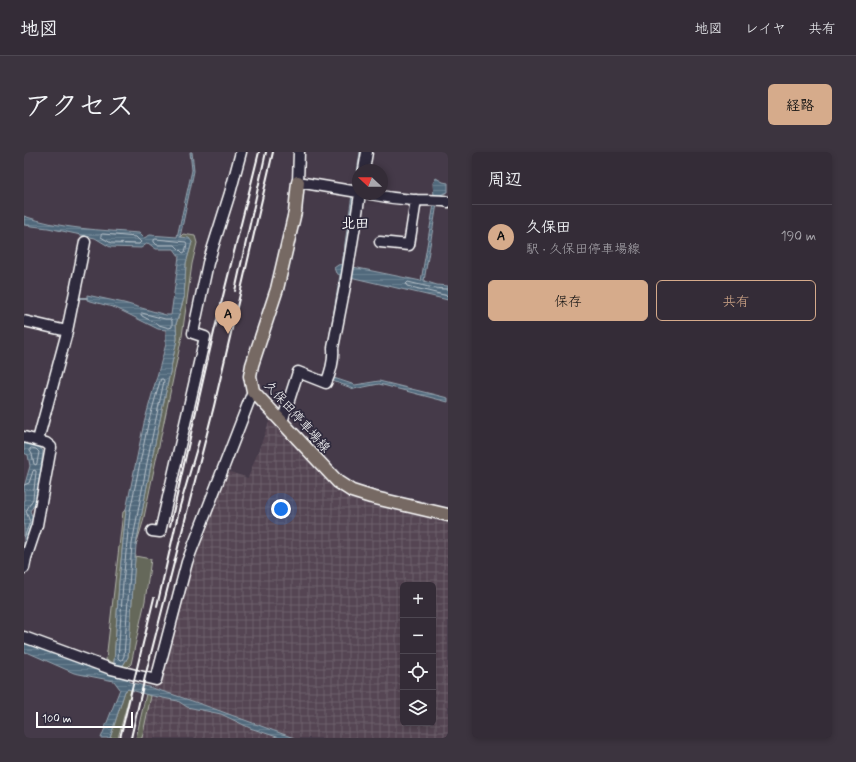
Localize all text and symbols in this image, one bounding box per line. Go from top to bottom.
text: 地図 [20,17,58,42]
text: 地図 [695,20,723,38]
text: レイヤ [745,20,786,38]
text: 共有 [808,20,836,38]
button: 経路 [768,84,832,125]
text: アクセス [24,89,134,126]
north arrow [352,164,388,200]
text: 周辺 [488,169,522,191]
district label: 北田 [341,215,369,233]
text: 久保田 [526,218,571,238]
text: A [497,228,505,245]
text: 190 m [781,228,816,245]
text: 駅 · 久保田停車場線 [526,241,640,258]
button: 保存 [488,280,648,321]
button: 共有 [656,280,816,321]
pin: A [215,301,241,334]
street label: 久保田停車場線 [260,377,334,457]
your location [271,499,291,519]
map controls [400,582,436,726]
button: + [400,582,436,618]
button: − [400,618,436,654]
button: locate [400,654,436,690]
button: layers [400,690,436,726]
scale bar [36,710,133,729]
text: 100 m [42,712,72,726]

